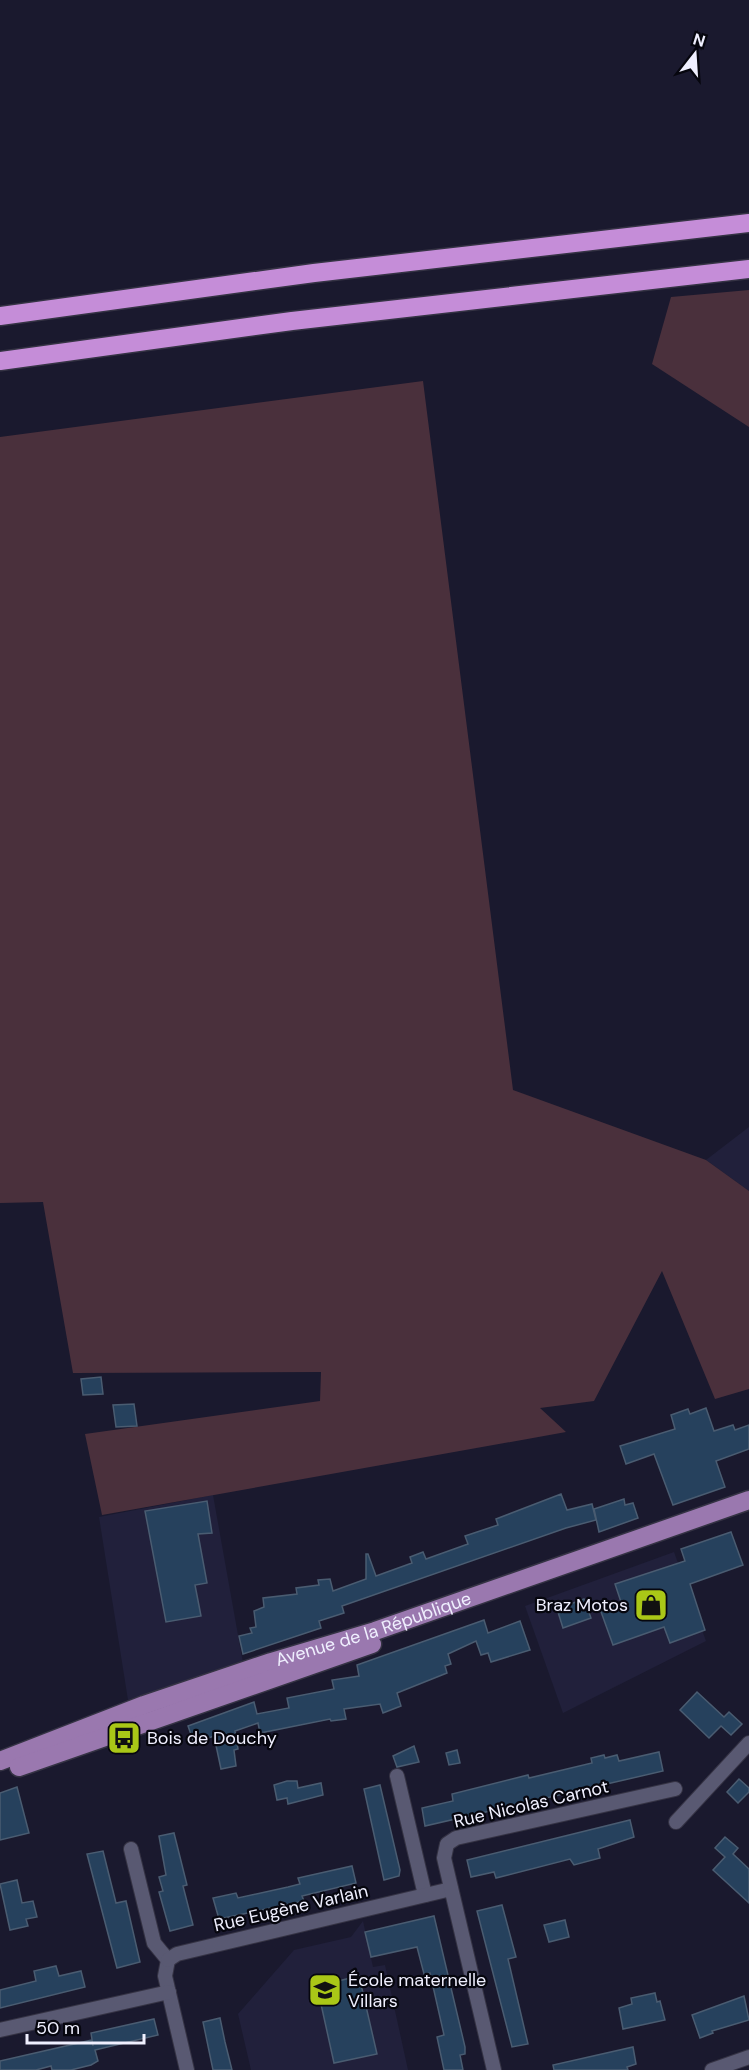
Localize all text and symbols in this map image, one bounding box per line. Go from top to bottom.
north arrow [665,24,725,84]
text: N [691,28,708,52]
street label: Avenue de la République [273,1586,474,1672]
shop icon: Braz Motos [633,1587,669,1623]
place label: Braz Motos [536,1593,628,1617]
bus stop icon: Bois de Douchy [106,1720,142,1756]
place label: Bois de Douchy [147,1726,277,1750]
street label: Rue Nicolas Carnot [451,1774,611,1834]
street label: Rue Eugène Varlain [211,1879,371,1937]
place label: École maternelle Villars [348,1968,486,2013]
school or university icon: École maternelle Villars [307,1972,343,2008]
scale bar [27,2007,144,2045]
text: 50 m [36,2016,80,2040]

